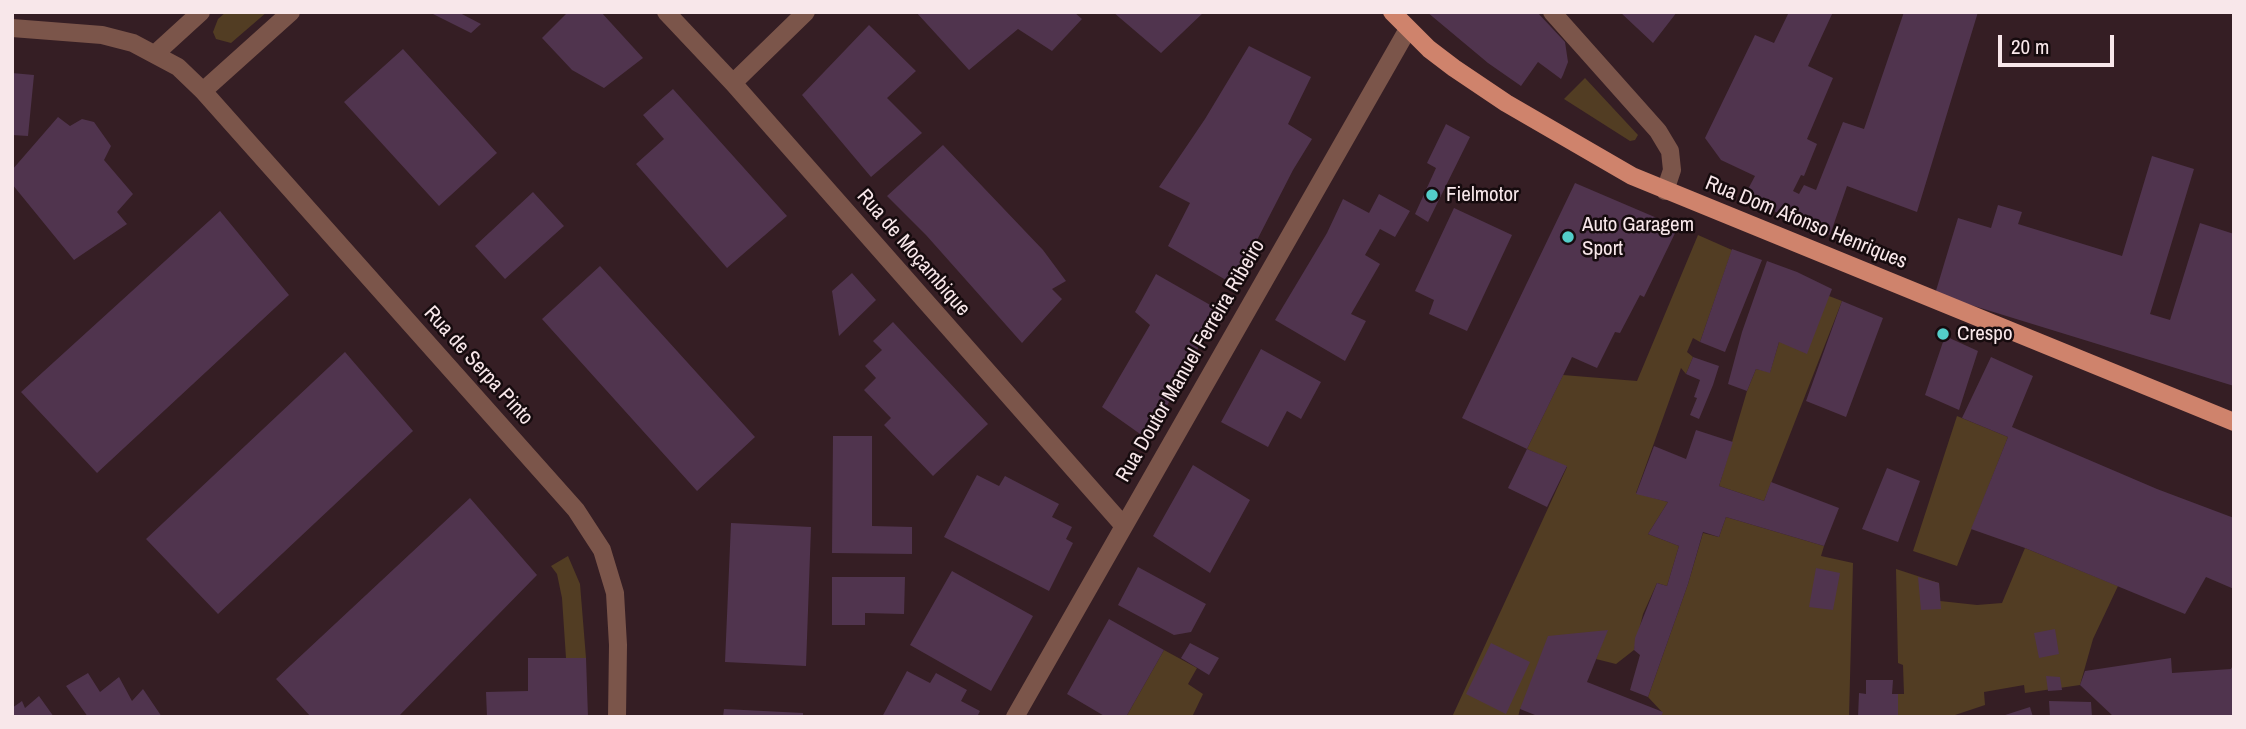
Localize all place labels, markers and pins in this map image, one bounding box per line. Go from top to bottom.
place label: Fielmotor [1446,182,1519,208]
marker: Fielmotor [1424,187,1440,203]
place label: Auto Garagem Sport [1582,212,1694,262]
marker: Auto Garagem Sport [1560,229,1576,245]
place label: Crespo [1957,321,2013,347]
marker: Crespo [1935,326,1951,342]

